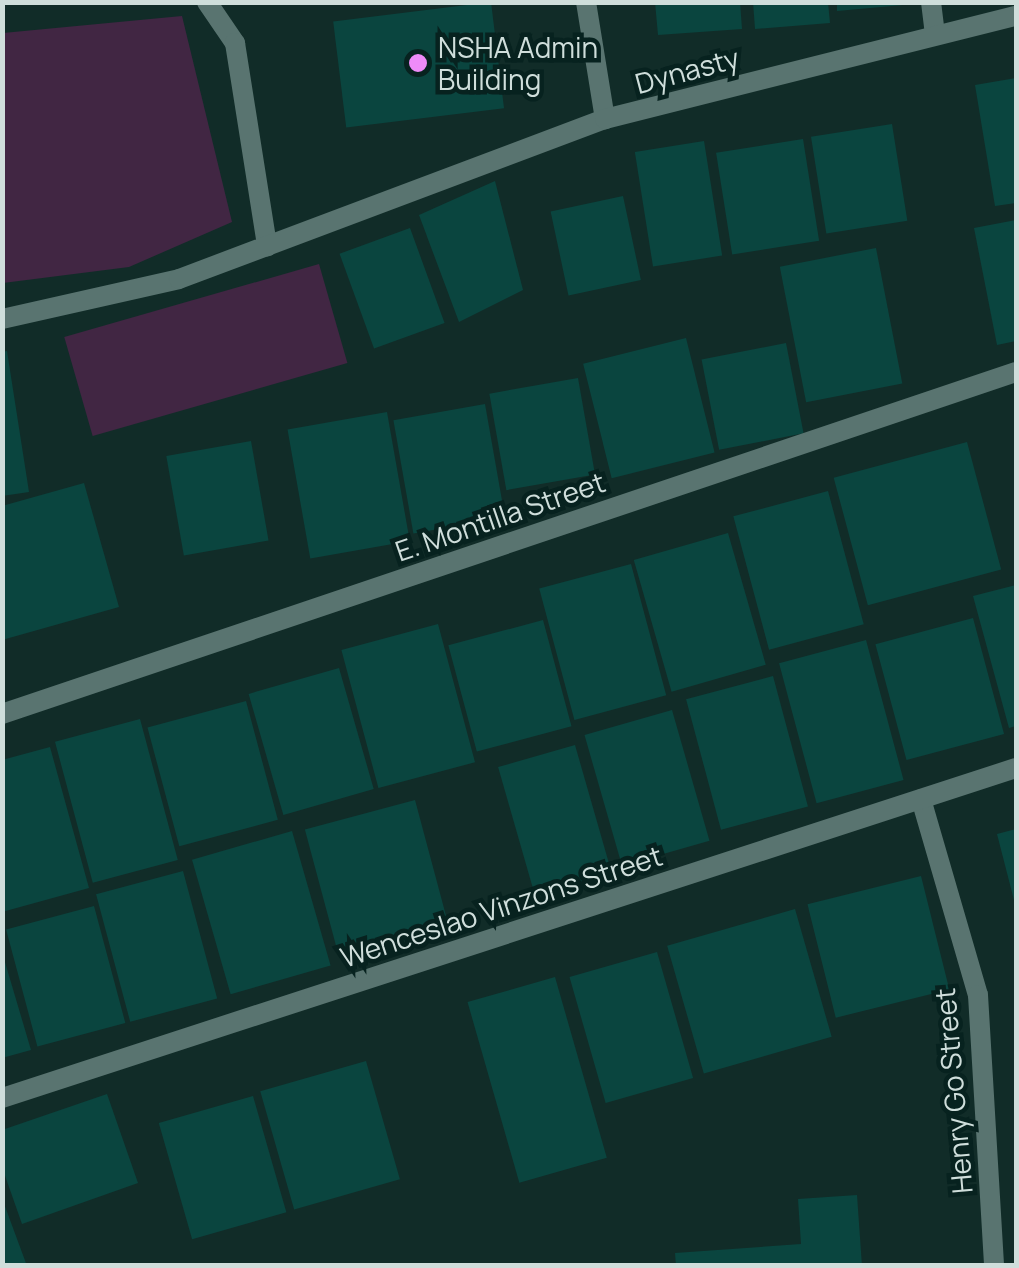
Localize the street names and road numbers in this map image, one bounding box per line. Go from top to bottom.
street label: Dynasty [631,40,743,100]
street label: E. Montilla Street [391,464,609,568]
street label: Wenceslao Vinzons Street [336,838,666,974]
street label: Henry Go Street [927,987,979,1195]

